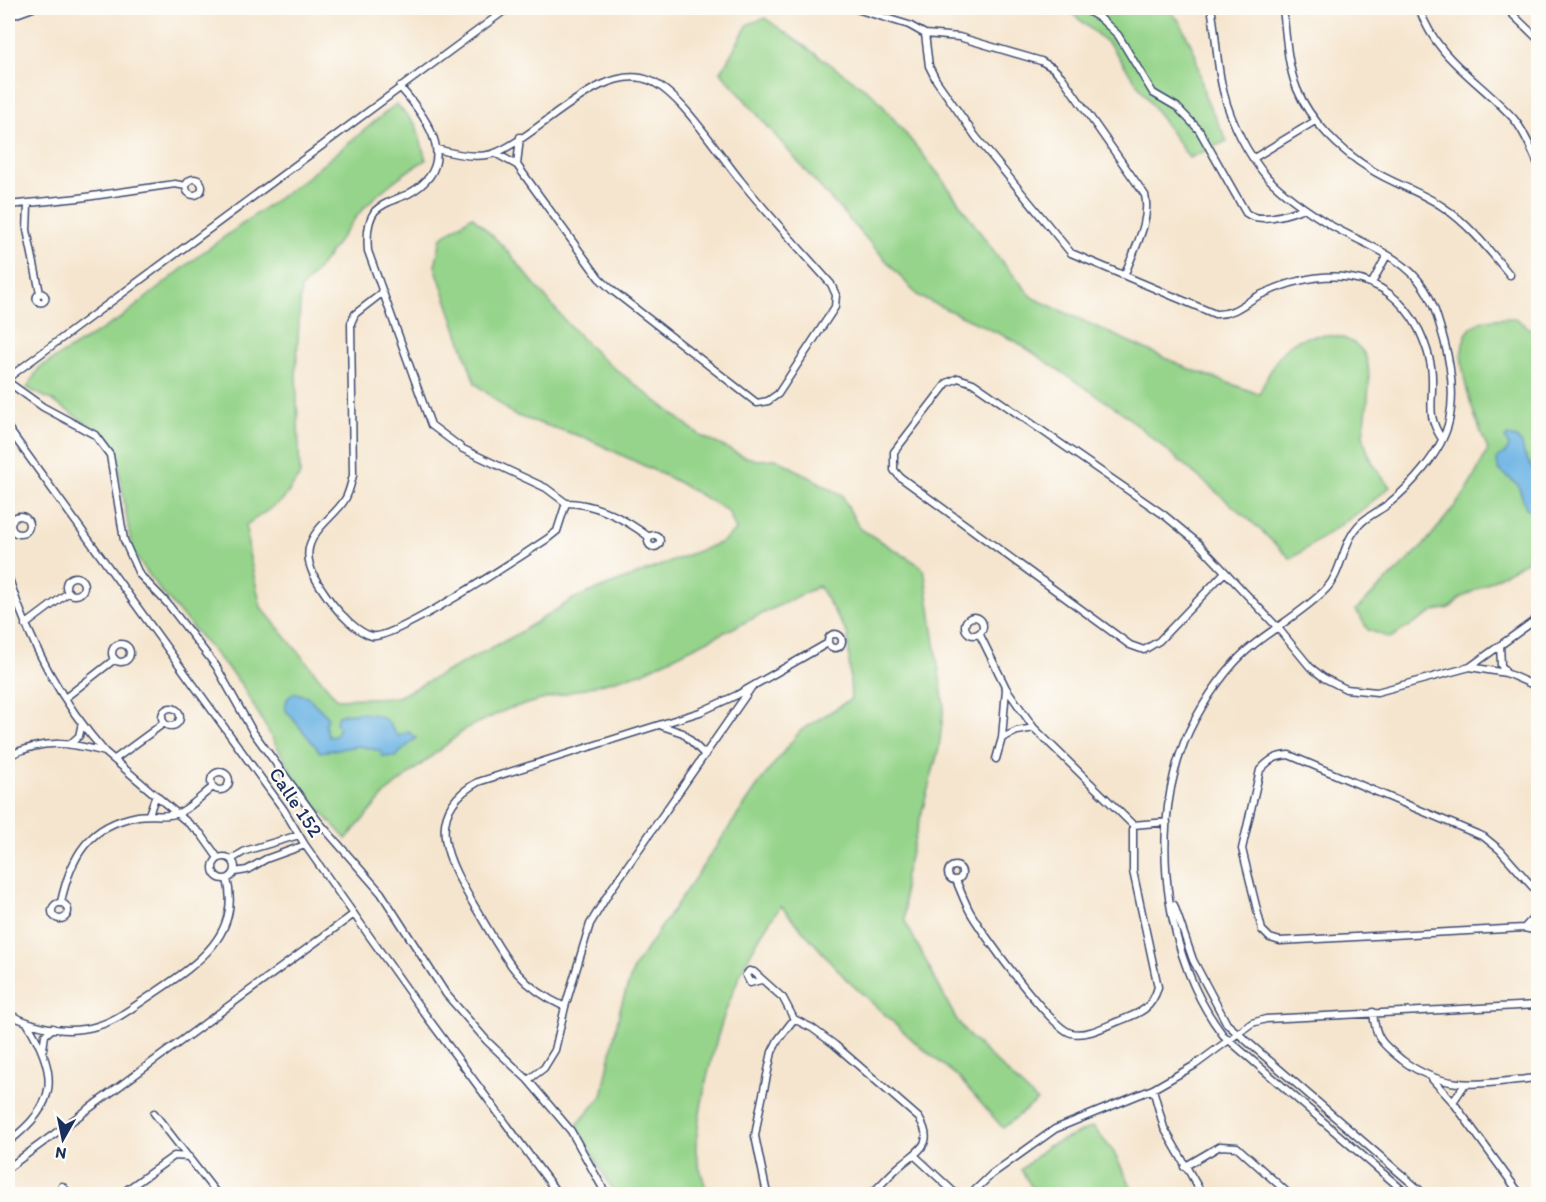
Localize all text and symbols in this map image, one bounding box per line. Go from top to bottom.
street label: Calle 152 [264,763,328,842]
north arrow [33,1109,93,1169]
text: N [54,1143,68,1164]

